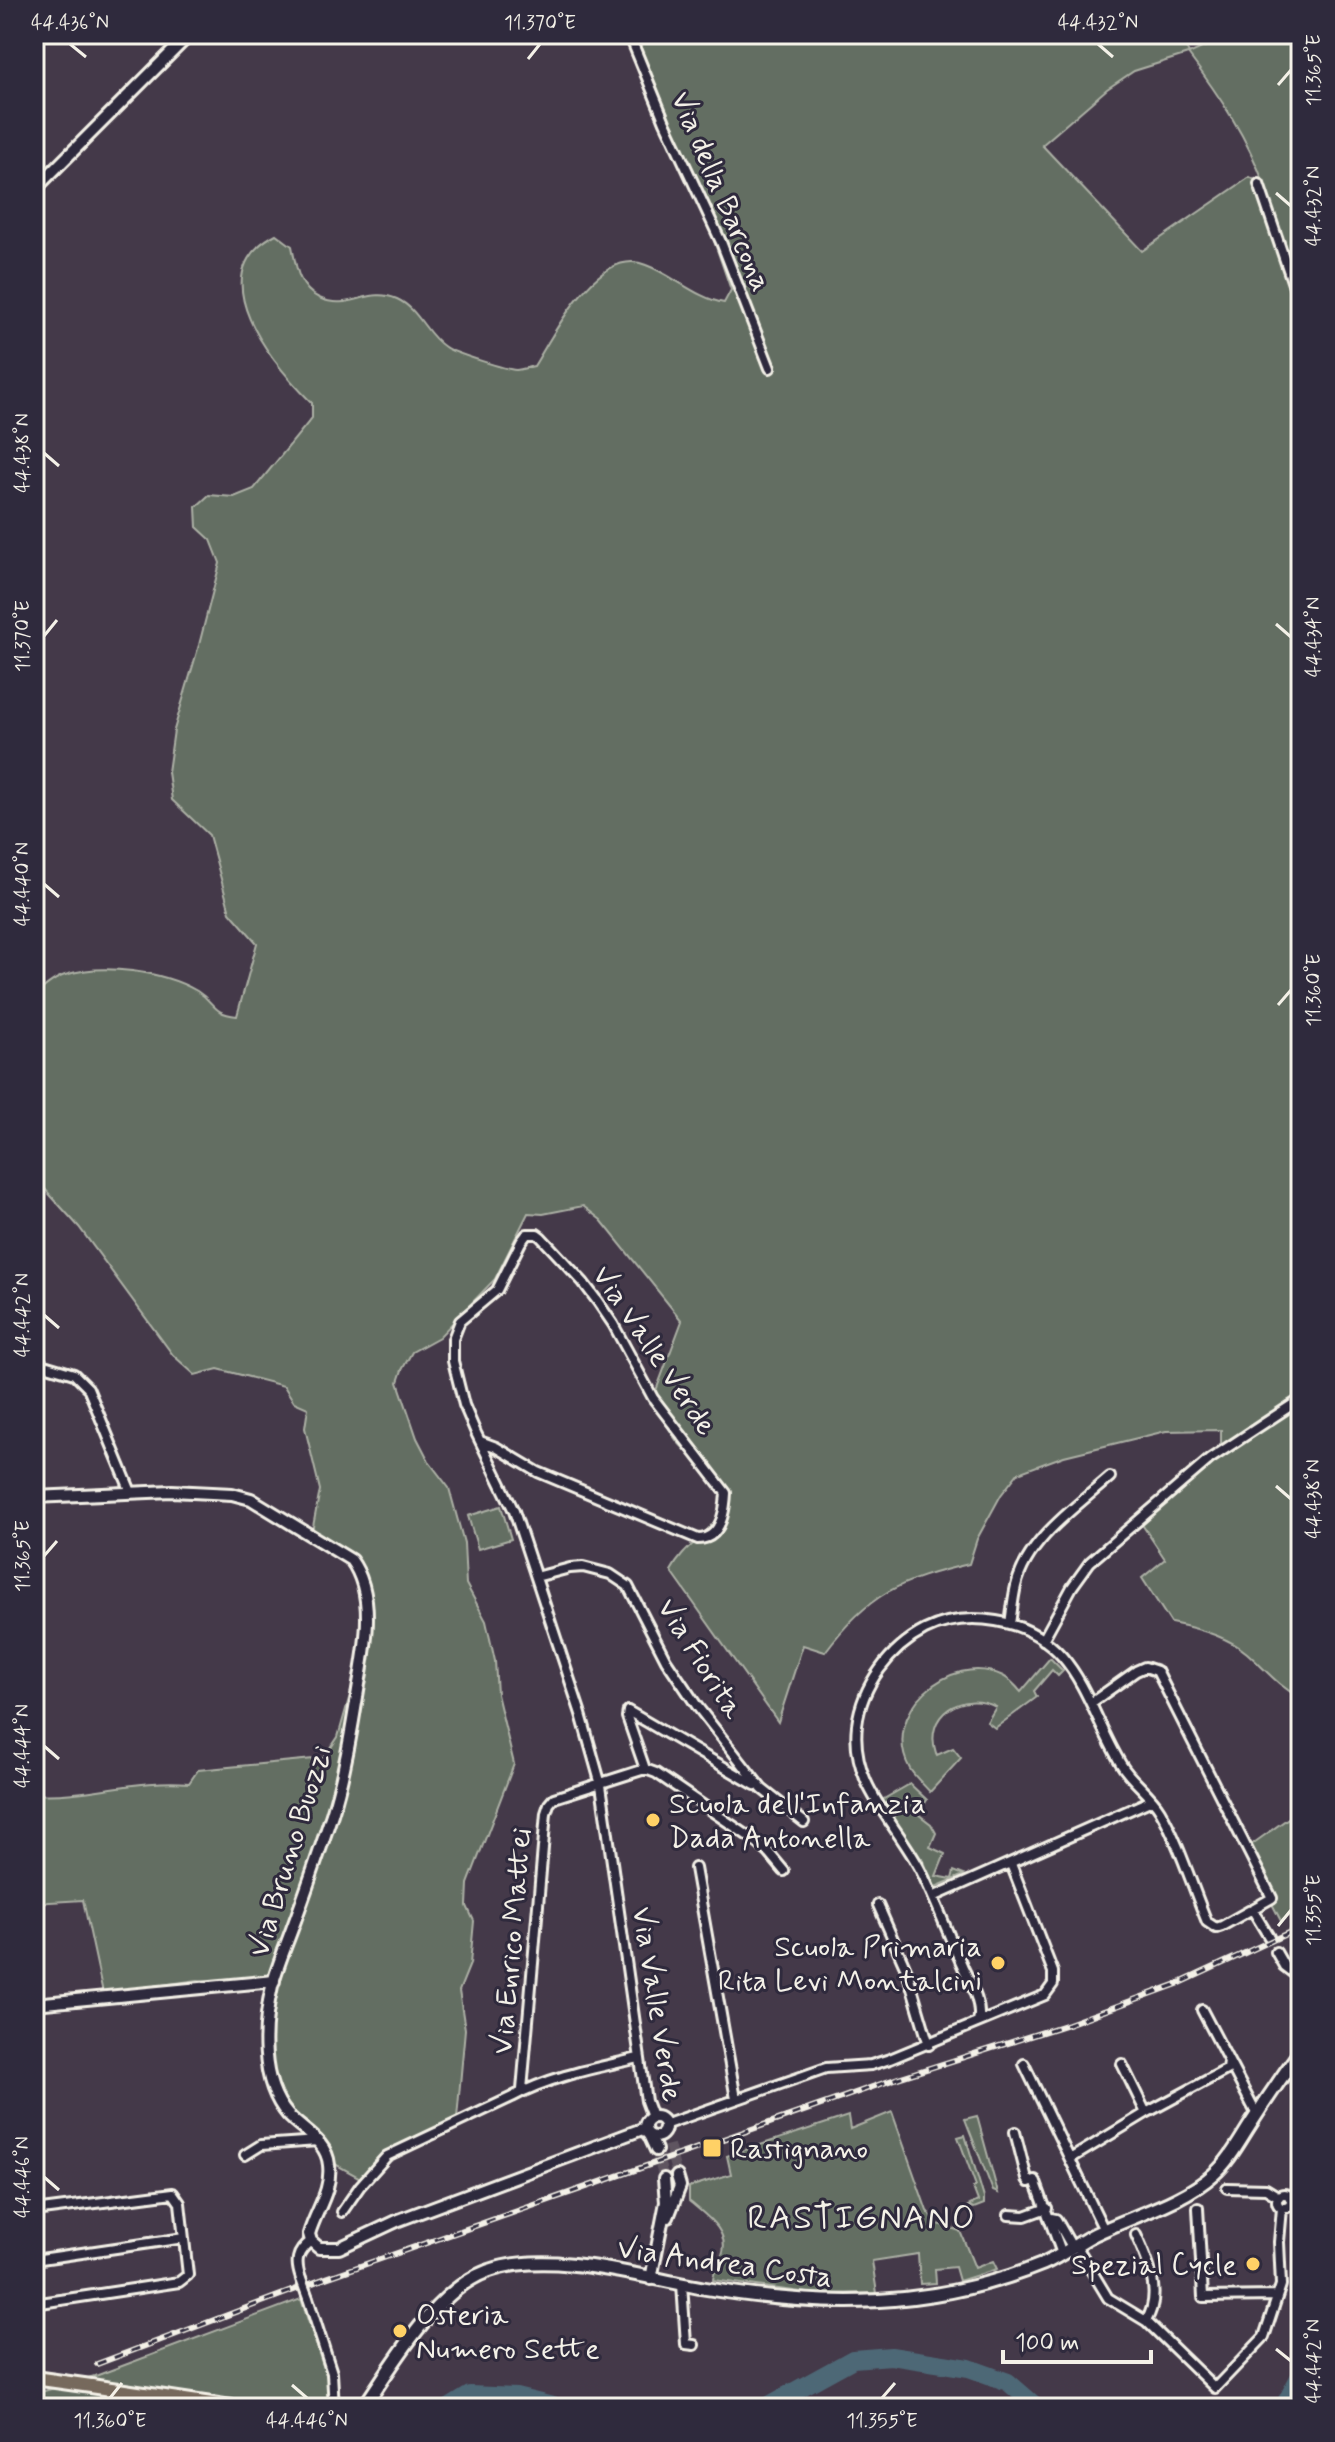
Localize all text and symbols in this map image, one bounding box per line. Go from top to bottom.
text: 44.436°N [31,10,109,37]
text: 11.370°E [504,10,576,37]
text: 44.432°N [1058,10,1138,37]
text: 11.365°E [1301,34,1328,106]
street label: Via della Barcona [661,86,780,298]
text: 44.432°N [1301,166,1328,246]
text: 44.438°N [10,413,37,493]
text: 44.434°N [1301,597,1328,677]
text: 11.370°E [10,600,37,672]
text: 44.440°N [10,842,37,926]
text: 11.360°E [1301,954,1328,1026]
street label: Via Valle Verde [582,1258,725,1443]
text: 44.442°N [10,1273,37,1357]
text: 44.438°N [1301,1459,1328,1539]
text: 11.365°E [10,1520,37,1592]
street label: Via Fiorita [647,1591,753,1727]
text: 44.444°N [10,1704,37,1788]
street label: Via Bruno Buozzi [240,1741,341,1962]
place label: Scuola dell'Infanzia Dada Antonella [669,1785,926,1858]
marker: Scuola dell'Infanzia Dada Antonella [644,1811,662,1829]
street label: Via Enrico Mattei [483,1826,542,2056]
text: 11.355°E [1301,1874,1328,1946]
street label: Via Valle Verde [622,1904,691,2105]
place label: Scuola Primaria Rita Levi Montalcini [718,1928,982,2001]
marker: Scuola Primaria Rita Levi Montalcini [989,1954,1007,1972]
place label: Rastignano [730,2130,868,2169]
text: 44.446°N [10,2136,37,2218]
marker: Rastignano [701,2137,723,2159]
district label: RASTIGNANO [747,2196,977,2241]
street label: Via Andrea Costa [615,2229,835,2298]
place label: Spezial Cycle [1071,2246,1237,2285]
marker: Spezial Cycle [1244,2255,1262,2273]
place label: Osteria Numero Sette [416,2296,600,2369]
scale bar [1003,2314,1151,2364]
text: 44.442°N [1301,2319,1328,2403]
marker: Osteria Numero Sette [391,2322,409,2340]
text: 100 m [1015,2328,1079,2359]
text: 11.360°E [74,2408,146,2435]
text: 44.446°N [266,2408,348,2435]
text: 11.355°E [846,2408,918,2435]

